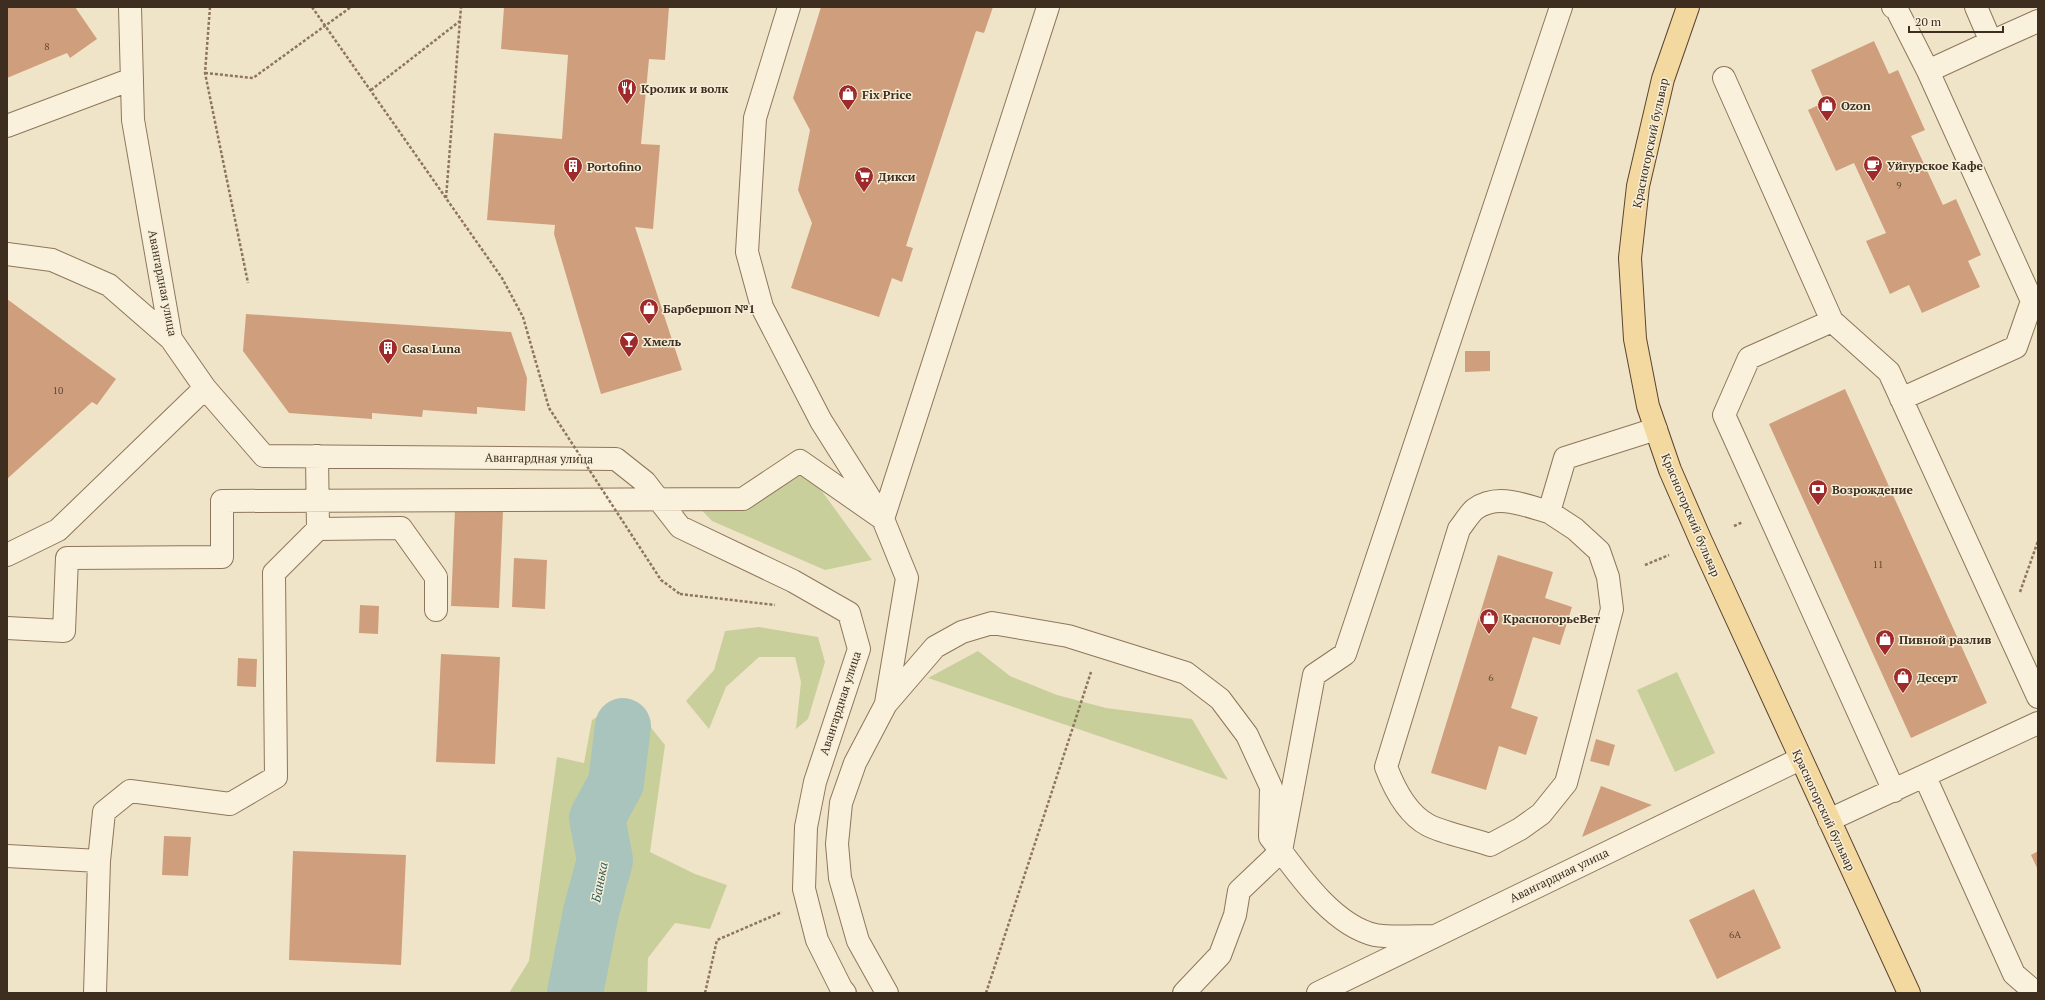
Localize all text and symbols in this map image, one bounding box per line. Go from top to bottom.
scale bar [1909,8,2003,34]
text: 20 m [1915,14,1942,29]
house number: 8 [44,40,50,53]
street label: Красногорский бульвар [1629,76,1671,209]
restaurant icon: Кролик и волк [616,77,638,105]
place label: Кролик и волк [641,81,729,96]
shop icon: Fix Price [837,83,859,111]
place label: Fix Price [862,87,912,102]
shop icon: Ozon [1816,94,1838,122]
place label: Ozon [1841,98,1871,113]
cafe icon: Уйгурское Кафе [1862,154,1884,182]
building icon: Portofino [562,155,584,183]
place label: Уйгурское Кафе [1887,158,1984,173]
place label: Portofino [587,159,641,174]
supermarket icon: Дикси [853,165,875,193]
place label: Дикси [878,169,916,184]
house number: 9 [1896,179,1902,192]
street label: Авангардная улица [145,228,181,338]
shop icon: Барбершоп №1 [638,297,660,325]
place label: Барбершоп №1 [663,301,755,316]
bar icon: Хмель [618,330,640,358]
place label: Хмель [643,334,682,349]
building icon: Casa Luna [377,337,399,365]
place label: Casa Luna [402,341,461,356]
house number: 10 [53,384,63,397]
street label: Авангардная улица [485,450,593,466]
street label: Красногорский бульвар [1658,451,1724,579]
bank icon: Возрождение [1807,478,1829,506]
place label: Возрождение [1832,482,1914,497]
house number: 11 [1873,558,1883,571]
shop icon: КрасногорьеВет [1478,607,1500,635]
place label: КрасногорьеВет [1503,611,1601,626]
shop icon: Пивной разлив [1874,628,1896,656]
place label: Пивной разлив [1899,632,1991,647]
street label: Авангардная улица [816,649,864,757]
shop icon: Десерт [1892,666,1914,694]
place label: Десерт [1917,670,1958,685]
house number: 6 [1488,671,1494,684]
street label: Красногорский бульвар [1789,747,1859,873]
street label: Авангардная улица [1507,845,1611,905]
water label: Банька [586,860,612,905]
house number: 6А [1729,928,1741,941]

